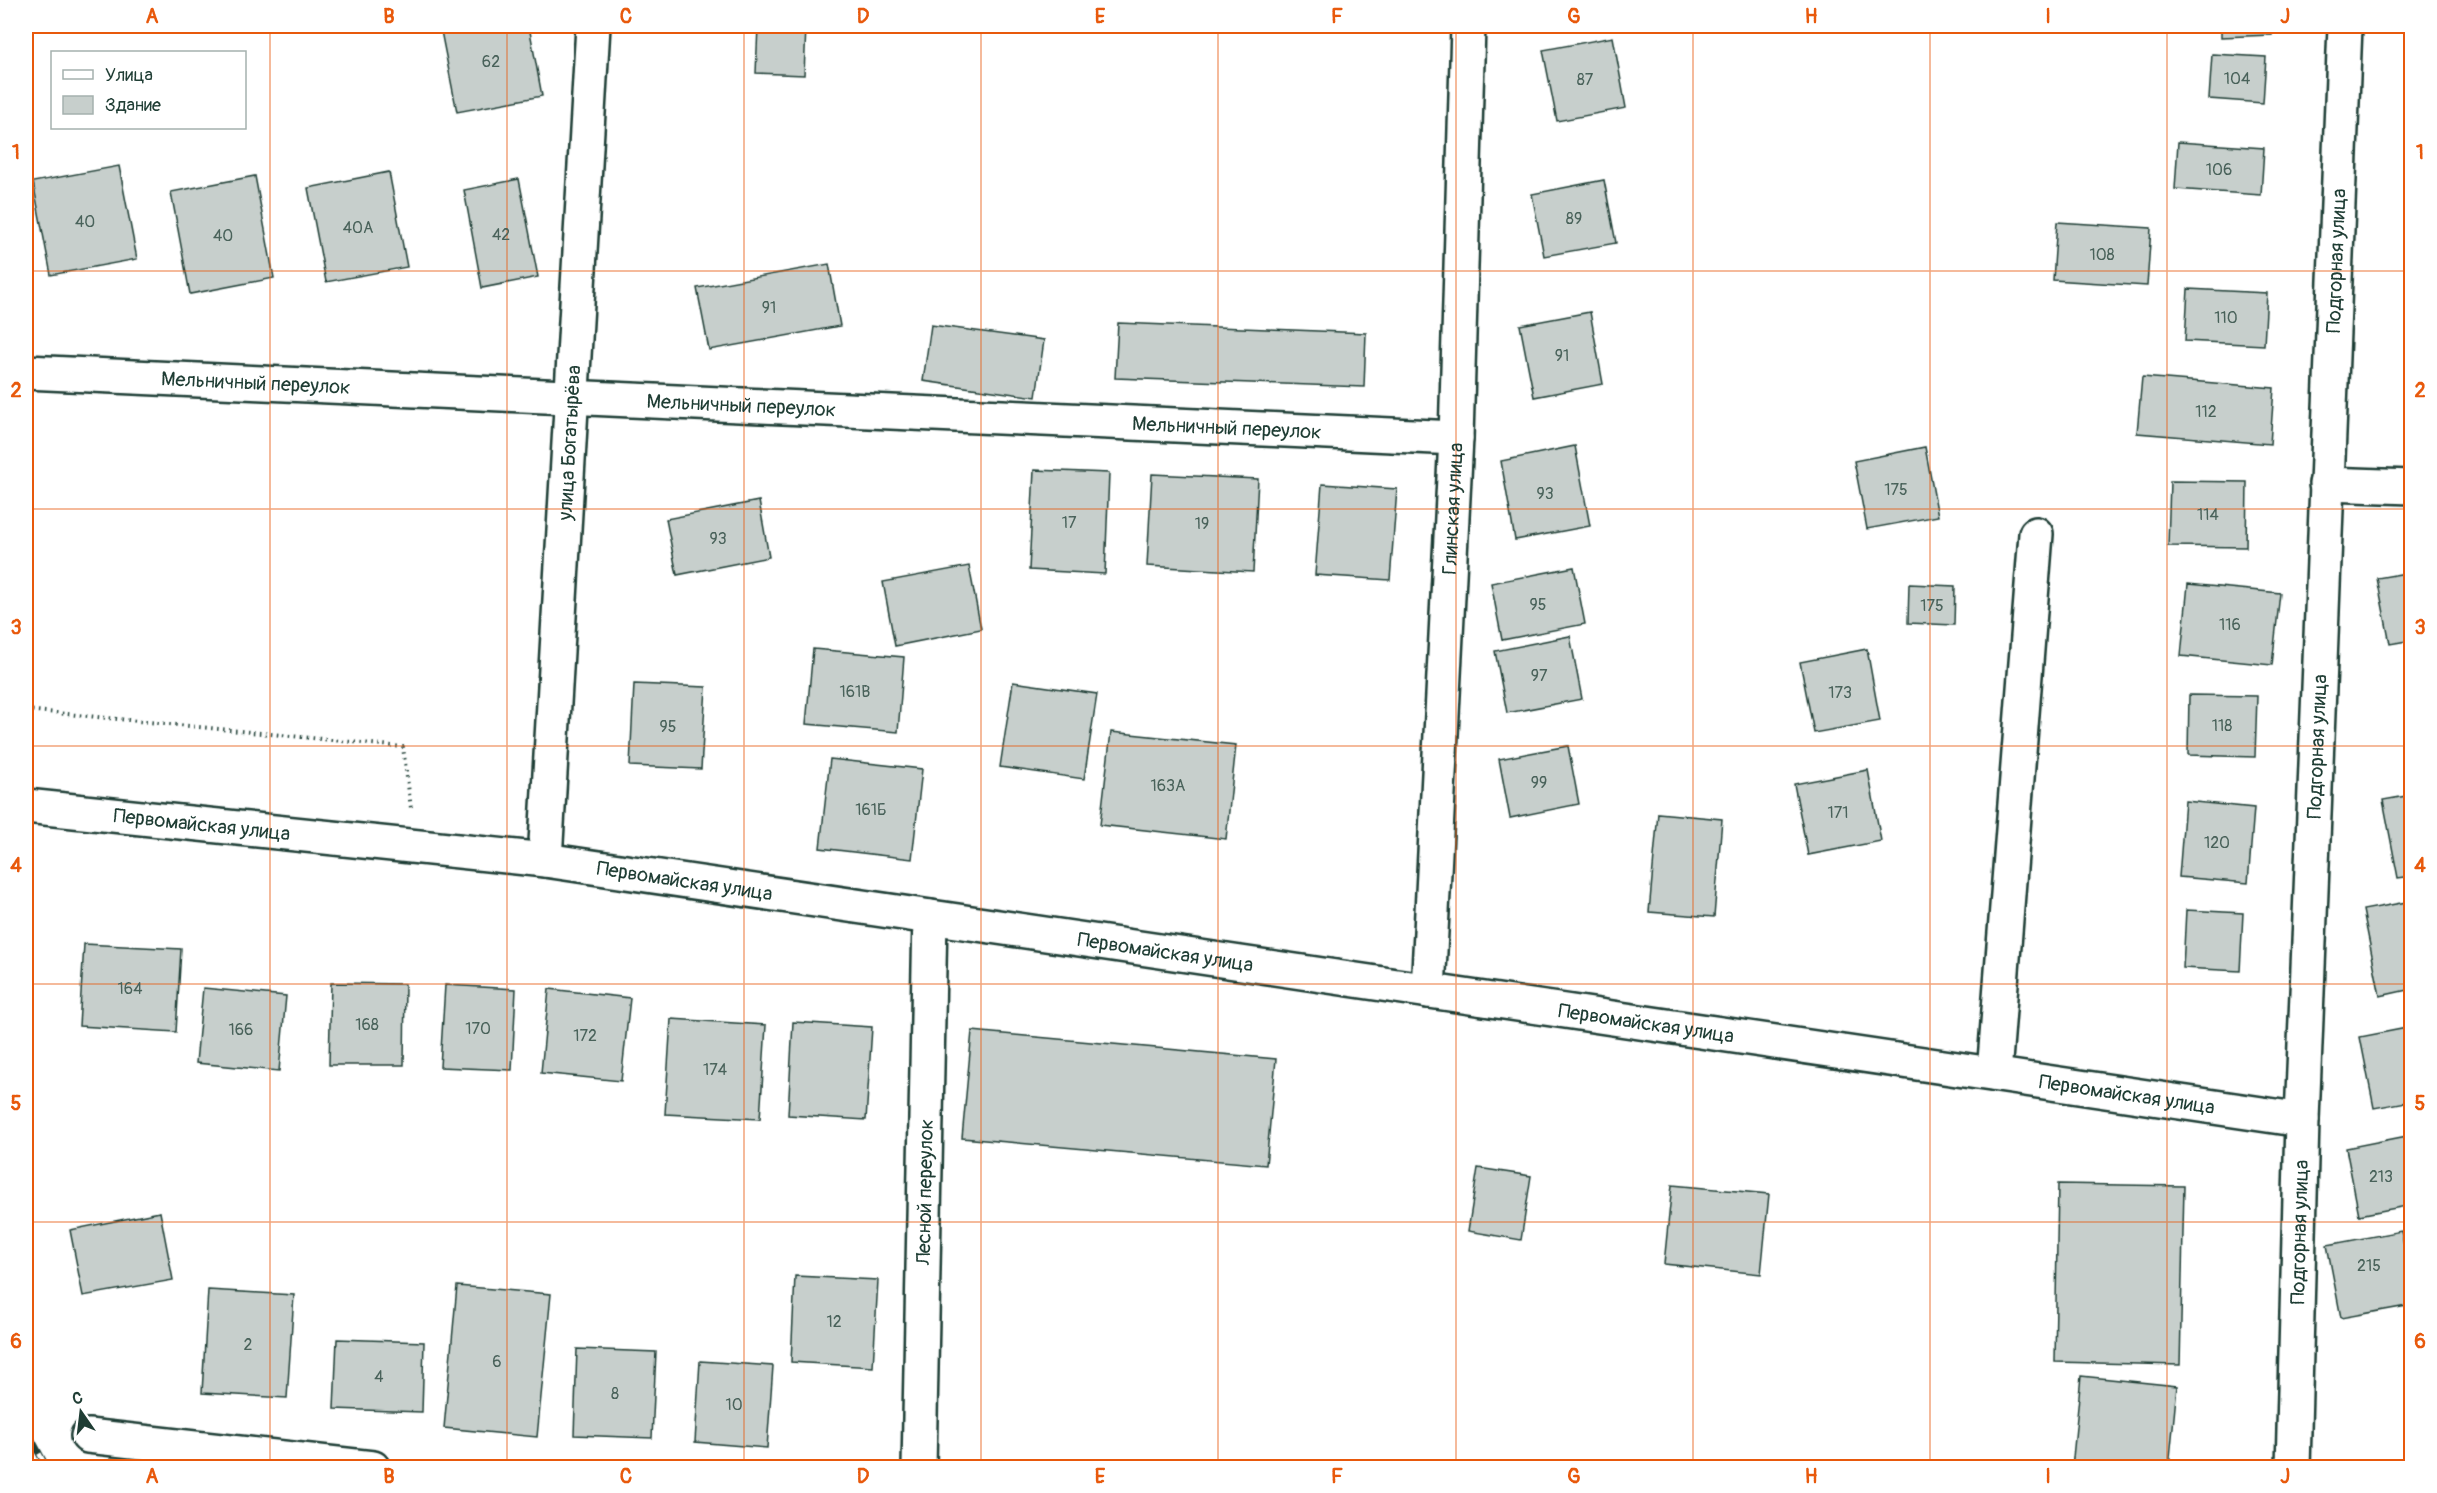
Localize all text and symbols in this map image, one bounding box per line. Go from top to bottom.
text: A [146,4,159,29]
text: B [383,4,395,29]
text: C [620,4,632,29]
text: D [857,4,870,29]
text: E [1095,4,1106,29]
text: F [1331,4,1343,29]
text: G [1567,4,1581,29]
text: H [1805,4,1818,29]
text: I [2045,4,2051,29]
text: J [2280,4,2290,29]
legend [51,51,246,129]
house number: 62 [482,52,500,72]
text: Улица [105,64,153,87]
house number: 104 [2224,69,2250,89]
house number: 87 [1577,70,1594,90]
text: Здание [105,94,161,117]
text: 1 [12,140,20,165]
text: 1 [2416,140,2424,165]
house number: 106 [2206,160,2232,180]
street label: Подгорная улица [2321,188,2352,334]
house number: 89 [1566,209,1582,229]
house number: 40 [75,212,95,232]
house number: 40А [343,218,373,238]
house number: 42 [492,225,510,245]
house number: 40 [213,226,233,246]
house number: 108 [2089,245,2115,265]
house number: 91 [762,298,776,318]
house number: 110 [2214,308,2238,328]
house number: 91 [1555,346,1569,366]
street label: улица Богатырёва [553,364,586,522]
street label: Мельничный переулок [161,366,351,400]
text: 2 [10,378,22,403]
text: 2 [2414,378,2426,403]
street label: Мельничный переулок [646,389,836,422]
house number: 112 [2195,402,2217,422]
street label: Мельничный переулок [1132,411,1322,445]
street label: Глинская улица [1437,442,1469,575]
house number: 175 [1884,480,1908,500]
house number: 93 [1536,484,1554,504]
house number: 114 [2197,505,2219,525]
house number: 17 [1062,513,1077,533]
house number: 19 [1195,514,1209,534]
house number: 93 [709,529,727,549]
house number: 95 [1530,595,1546,615]
house number: 175 [1920,596,1944,616]
text: 3 [10,615,22,640]
house number: 116 [2219,615,2241,635]
text: 3 [2414,615,2426,640]
house number: 97 [1531,666,1548,686]
street label: Подгорная улица [2302,674,2333,819]
house number: 161В [840,682,870,702]
house number: 173 [1828,683,1852,703]
house number: 118 [2212,716,2232,736]
house number: 95 [660,717,676,737]
house number: 99 [1531,773,1547,793]
house number: 163А [1151,776,1185,796]
house number: 161Б [855,800,887,820]
street label: Первомайская улица [112,803,292,846]
house number: 171 [1828,803,1848,823]
house number: 120 [2204,833,2230,853]
text: 4 [10,853,22,878]
text: 4 [2414,853,2426,878]
street label: Первомайская улица [595,856,774,907]
street label: Первомайская улица [1076,927,1255,978]
house number: 164 [118,979,142,999]
street label: Первомайская улица [1557,998,1736,1049]
house number: 168 [355,1015,379,1035]
house number: 170 [465,1019,491,1039]
house number: 166 [229,1020,253,1040]
house number: 172 [573,1026,597,1046]
house number: 174 [703,1060,727,1080]
street label: Первомайская улица [2037,1069,2216,1120]
text: 5 [11,1091,22,1116]
text: 5 [2415,1091,2426,1116]
street label: Лесной переулок [911,1119,939,1266]
street label: Подгорная улица [2285,1159,2314,1305]
house number: 213 [2369,1167,2393,1187]
house number: 215 [2357,1256,2381,1276]
house number: 12 [826,1312,842,1332]
text: 6 [10,1329,22,1354]
text: 6 [2414,1329,2426,1354]
house number: 2 [244,1335,253,1355]
house number: 6 [492,1352,502,1372]
house number: 4 [374,1367,384,1387]
north arrow [51,1382,111,1442]
house number: 8 [611,1384,619,1404]
text: С [70,1387,85,1409]
house number: 10 [725,1395,743,1415]
text: A [146,1464,159,1489]
text: B [383,1464,395,1489]
text: C [620,1464,632,1489]
text: D [857,1464,870,1489]
text: E [1095,1464,1106,1489]
text: F [1331,1464,1343,1489]
text: G [1567,1464,1581,1489]
text: H [1805,1464,1818,1489]
text: I [2045,1464,2051,1489]
text: J [2280,1464,2290,1489]

